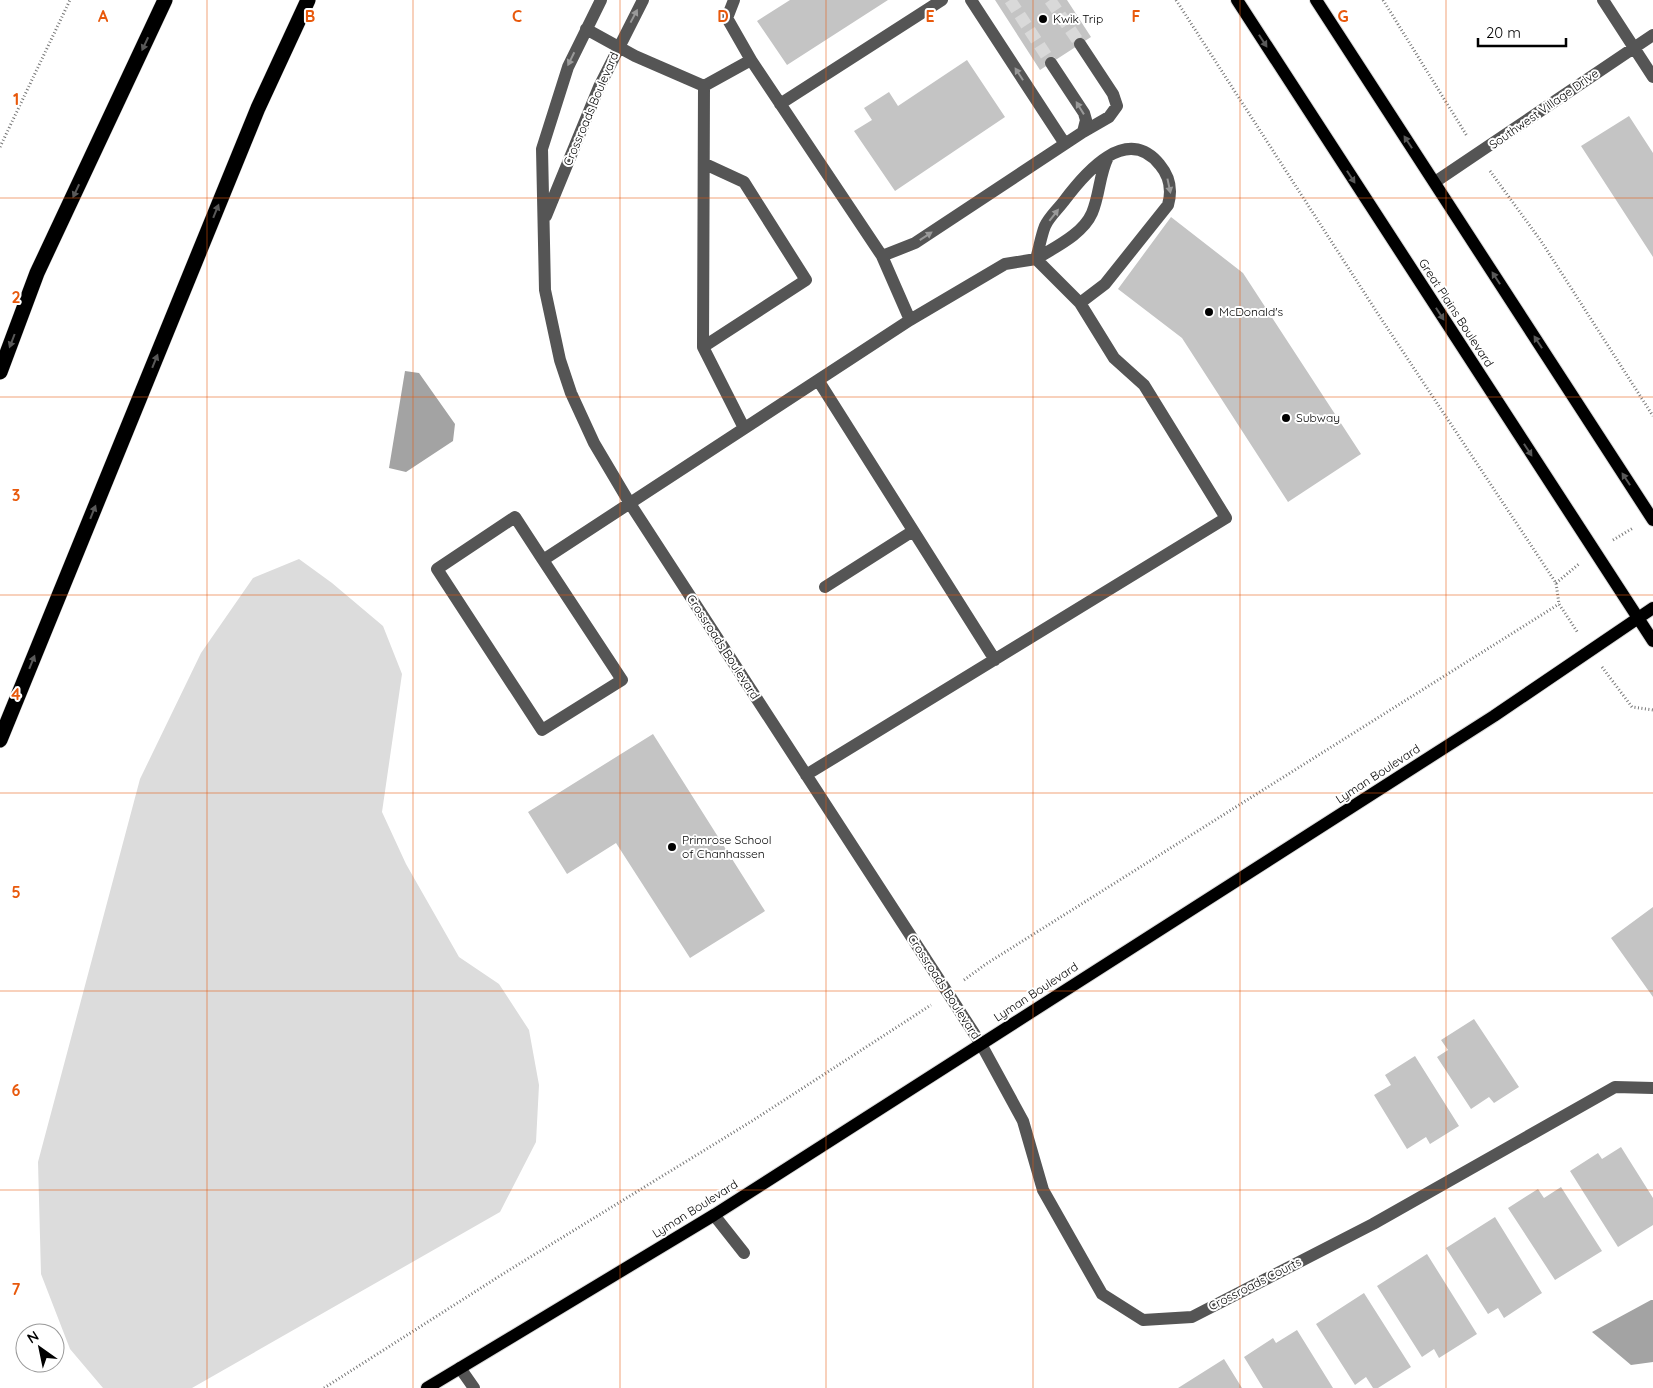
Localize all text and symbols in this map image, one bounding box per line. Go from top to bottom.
text: A [98,6,109,26]
text: B [305,6,315,26]
text: C [512,6,522,26]
text: D [717,6,729,26]
text: E [925,6,935,26]
text: F [1132,6,1141,26]
text: G [1337,6,1349,26]
one-way arrow [630,9,638,23]
place label: Kwik Trip [1053,11,1103,26]
marker: Kwik Trip [1037,13,1049,25]
scale bar [1478,15,1566,47]
text: 20 m [1486,23,1521,42]
one-way arrow [1258,34,1268,48]
one-way arrow [140,37,148,51]
street label: Crossroads Boulevard [560,50,621,168]
one-way arrow [567,52,575,67]
street label: Southwest Village Drive [1486,65,1601,152]
one-way arrow [1015,67,1024,80]
text: 1 [13,89,19,109]
one-way arrow [1076,101,1085,114]
one-way arrow [1403,135,1413,148]
one-way arrow [1347,171,1356,184]
one-way arrow [1165,178,1173,193]
one-way arrow [71,184,79,198]
one-way arrow [213,204,221,218]
one-way arrow [1048,209,1059,222]
one-way arrow [919,231,933,241]
street label: Great Plains Boulevard [1416,256,1497,370]
one-way arrow [1492,271,1501,285]
text: 2 [11,287,21,307]
place label: McDonald's [1219,304,1284,319]
marker: McDonald's [1203,306,1215,318]
one-way arrow [1435,307,1445,320]
one-way arrow [8,333,15,348]
one-way arrow [1533,336,1543,349]
one-way arrow [151,354,159,369]
place label: Subway [1296,410,1340,425]
marker: Subway [1280,412,1292,424]
one-way arrow [1523,443,1533,457]
one-way arrow [1622,472,1631,485]
text: 3 [12,485,20,505]
one-way arrow [90,505,98,519]
street label: Crossroads Boulevard [684,591,763,702]
one-way arrow [28,655,36,669]
text: 4 [11,684,21,704]
street label: Lyman Boulevard [1333,741,1423,807]
place label: Primrose School of Chanhassen [682,832,772,861]
marker: Primrose School of Chanhassen [666,841,678,853]
text: 5 [11,882,21,902]
street label: Crossroads Boulevard [905,931,984,1042]
street label: Lyman Boulevard [991,959,1081,1025]
text: 6 [12,1080,21,1100]
street label: Lyman Boulevard [649,1176,740,1241]
street label: Crossroads Courts [1206,1254,1304,1313]
text: 7 [12,1279,21,1299]
north arrow [15,1323,65,1373]
text: N [24,1327,42,1347]

